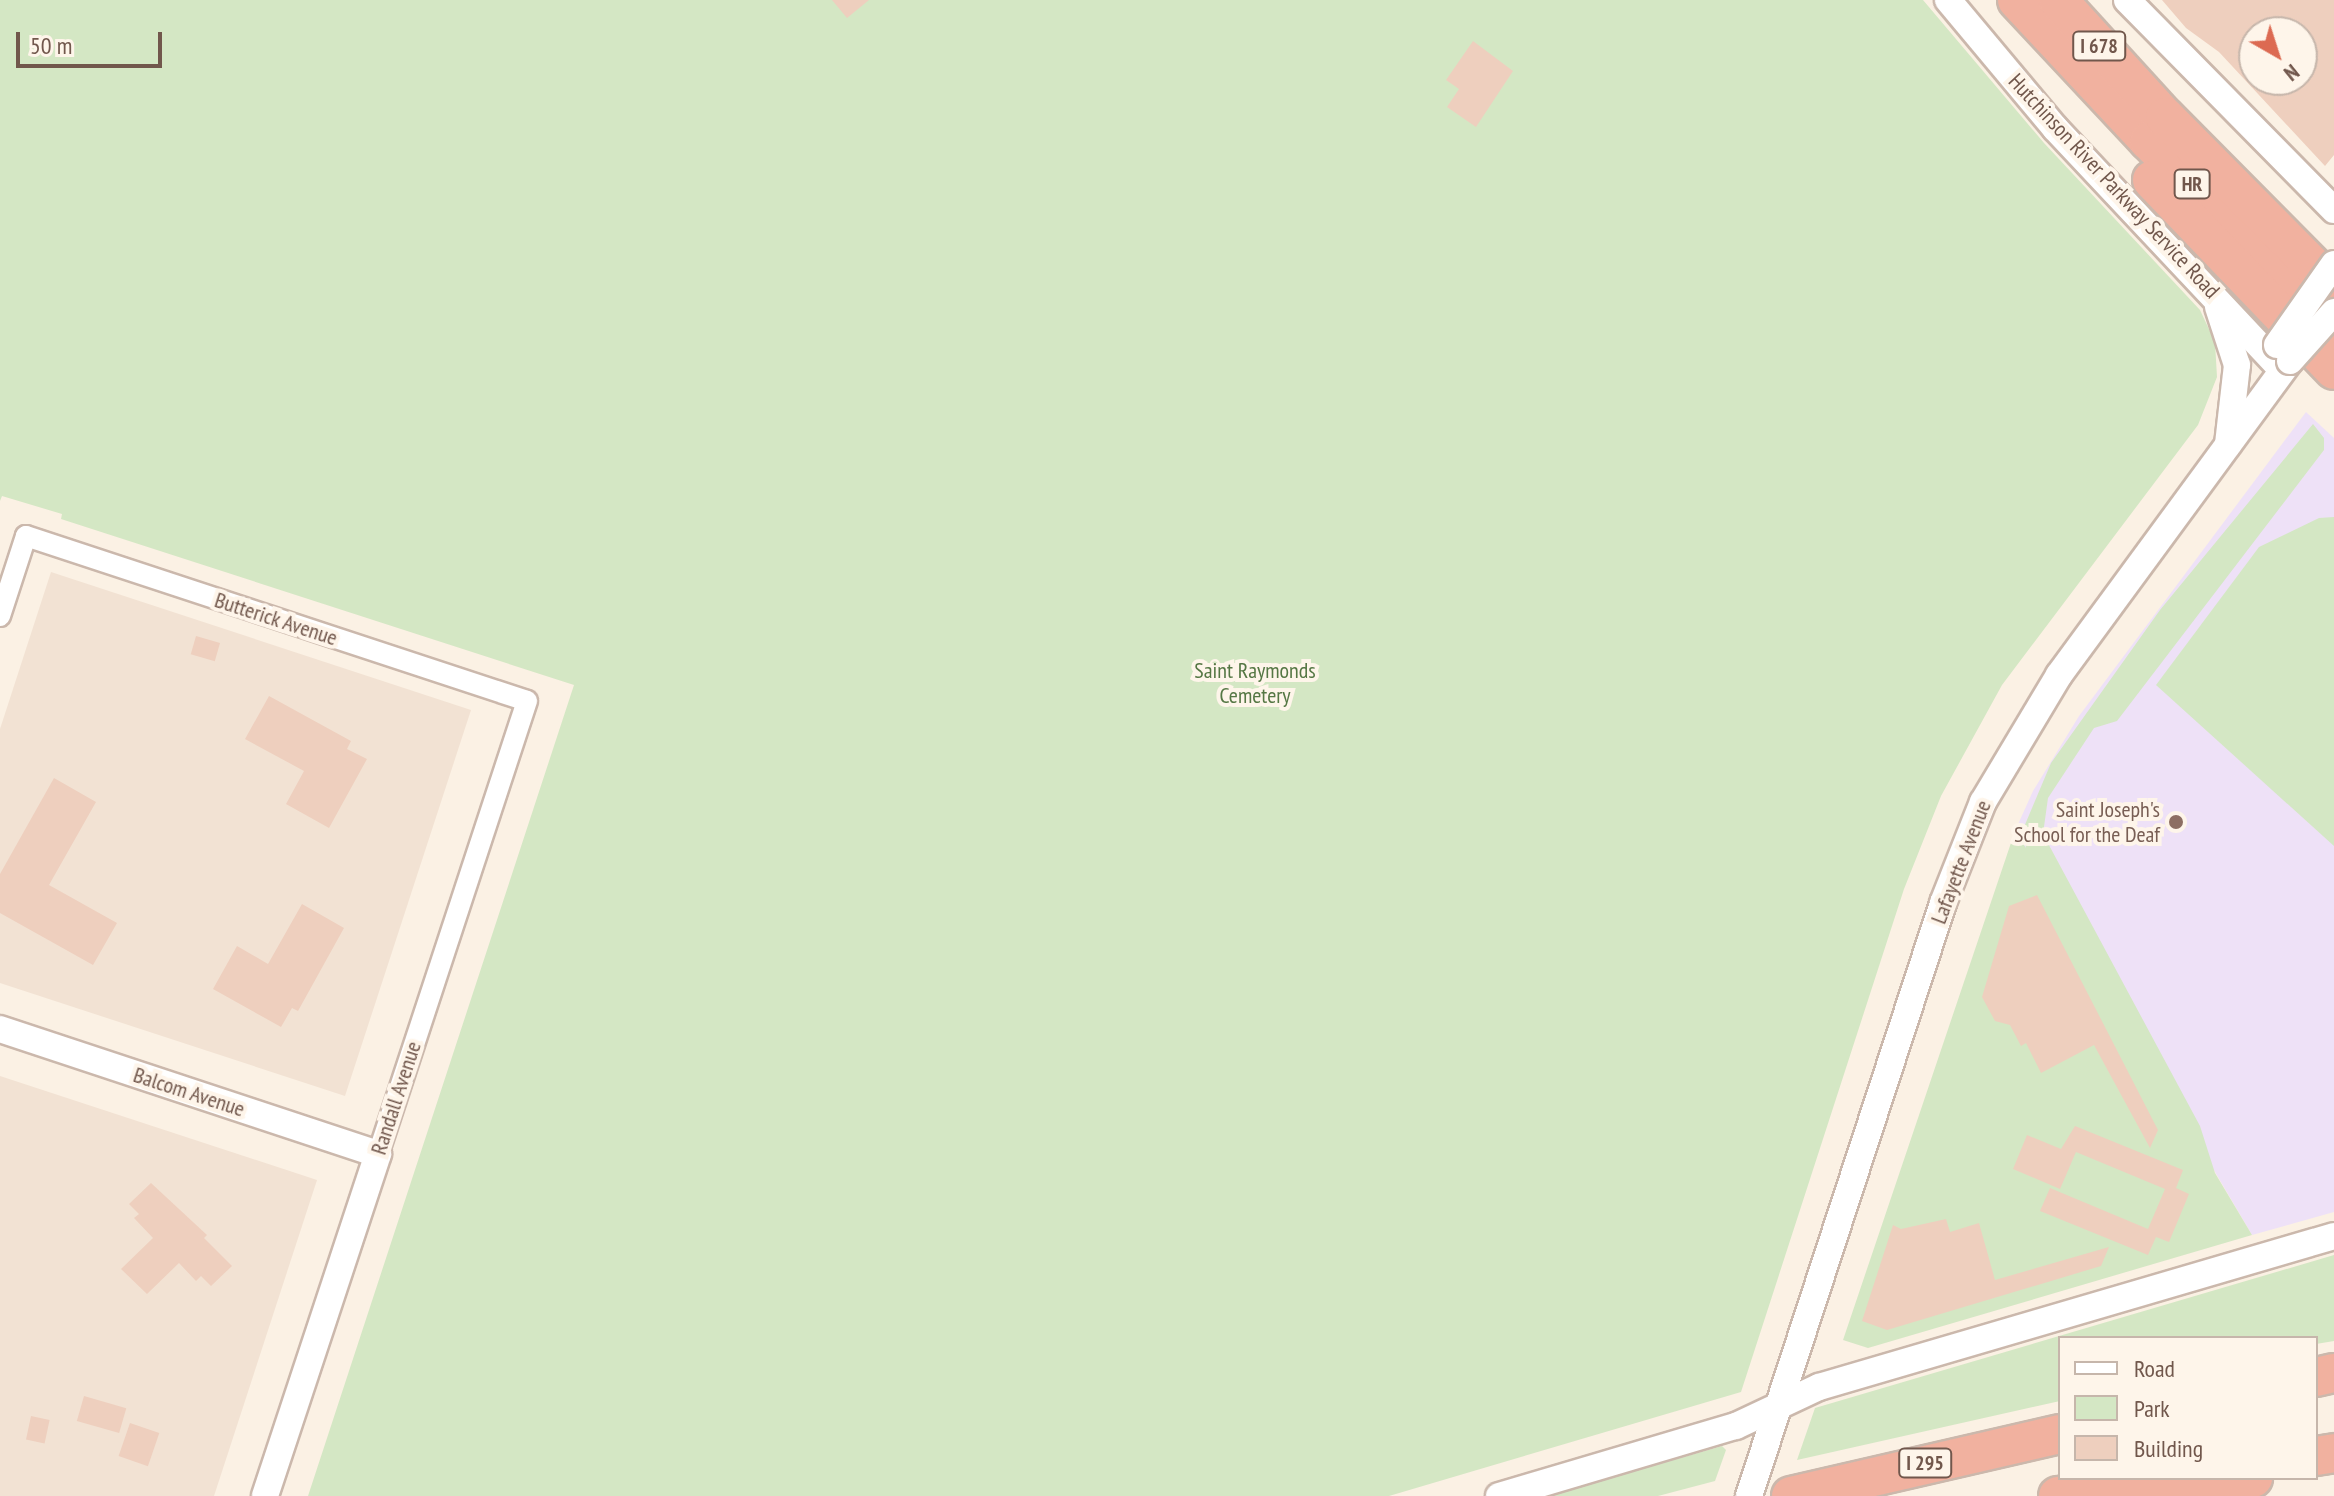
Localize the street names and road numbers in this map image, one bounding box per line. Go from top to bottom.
road number: I 678 [2071,30,2127,62]
street label: Hutchinson River Parkway Service Road [2003,68,2225,304]
road number: HR [2172,168,2212,200]
street label: Butterick Avenue [211,587,341,651]
street label: Lafayette Avenue [1925,796,1997,928]
street label: Randall Avenue [365,1038,427,1158]
street label: Balcom Avenue [130,1062,248,1122]
road number: I 295 [1897,1447,1953,1479]

